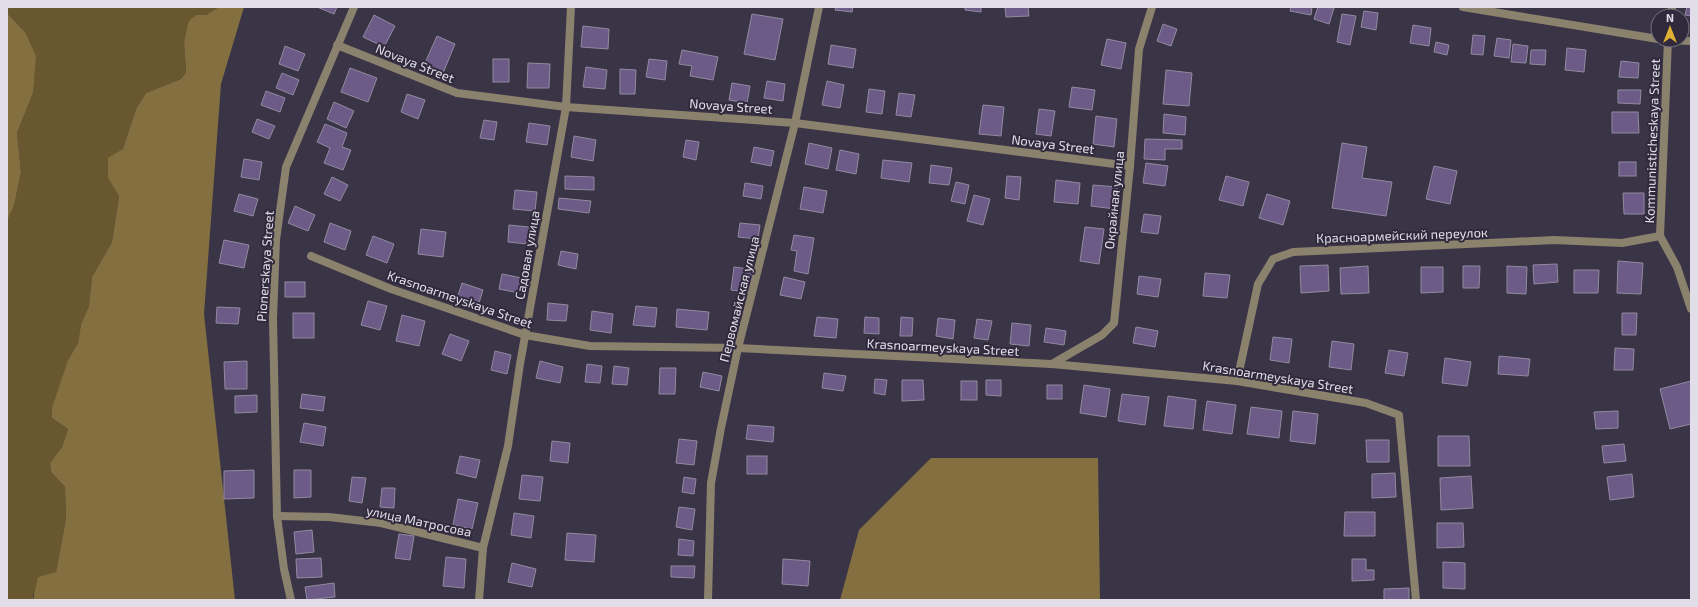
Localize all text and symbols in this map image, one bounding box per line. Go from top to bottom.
north arrow [1650,8,1690,48]
text: N [1666,11,1674,24]
street label: Novaya Street [373,40,457,86]
street label: Kommunisticheskaya Street [1641,58,1663,224]
street label: Novaya Street [689,95,773,117]
street label: Novaya Street [1011,131,1095,157]
street label: Окрайная улица [1101,150,1127,250]
street label: Садовая улица [511,209,543,301]
street label: Pionerskaya Street [253,210,277,322]
street label: Красноармейский переулок [1316,224,1488,246]
street label: Первомайская улица [716,234,762,364]
street label: Krasnoarmeyskaya Street [385,267,535,331]
street label: Krasnoarmeyskaya Street [866,335,1020,359]
street label: Krasnoarmeyskaya Street [1201,357,1355,397]
street label: улица Матросова [365,502,473,540]

